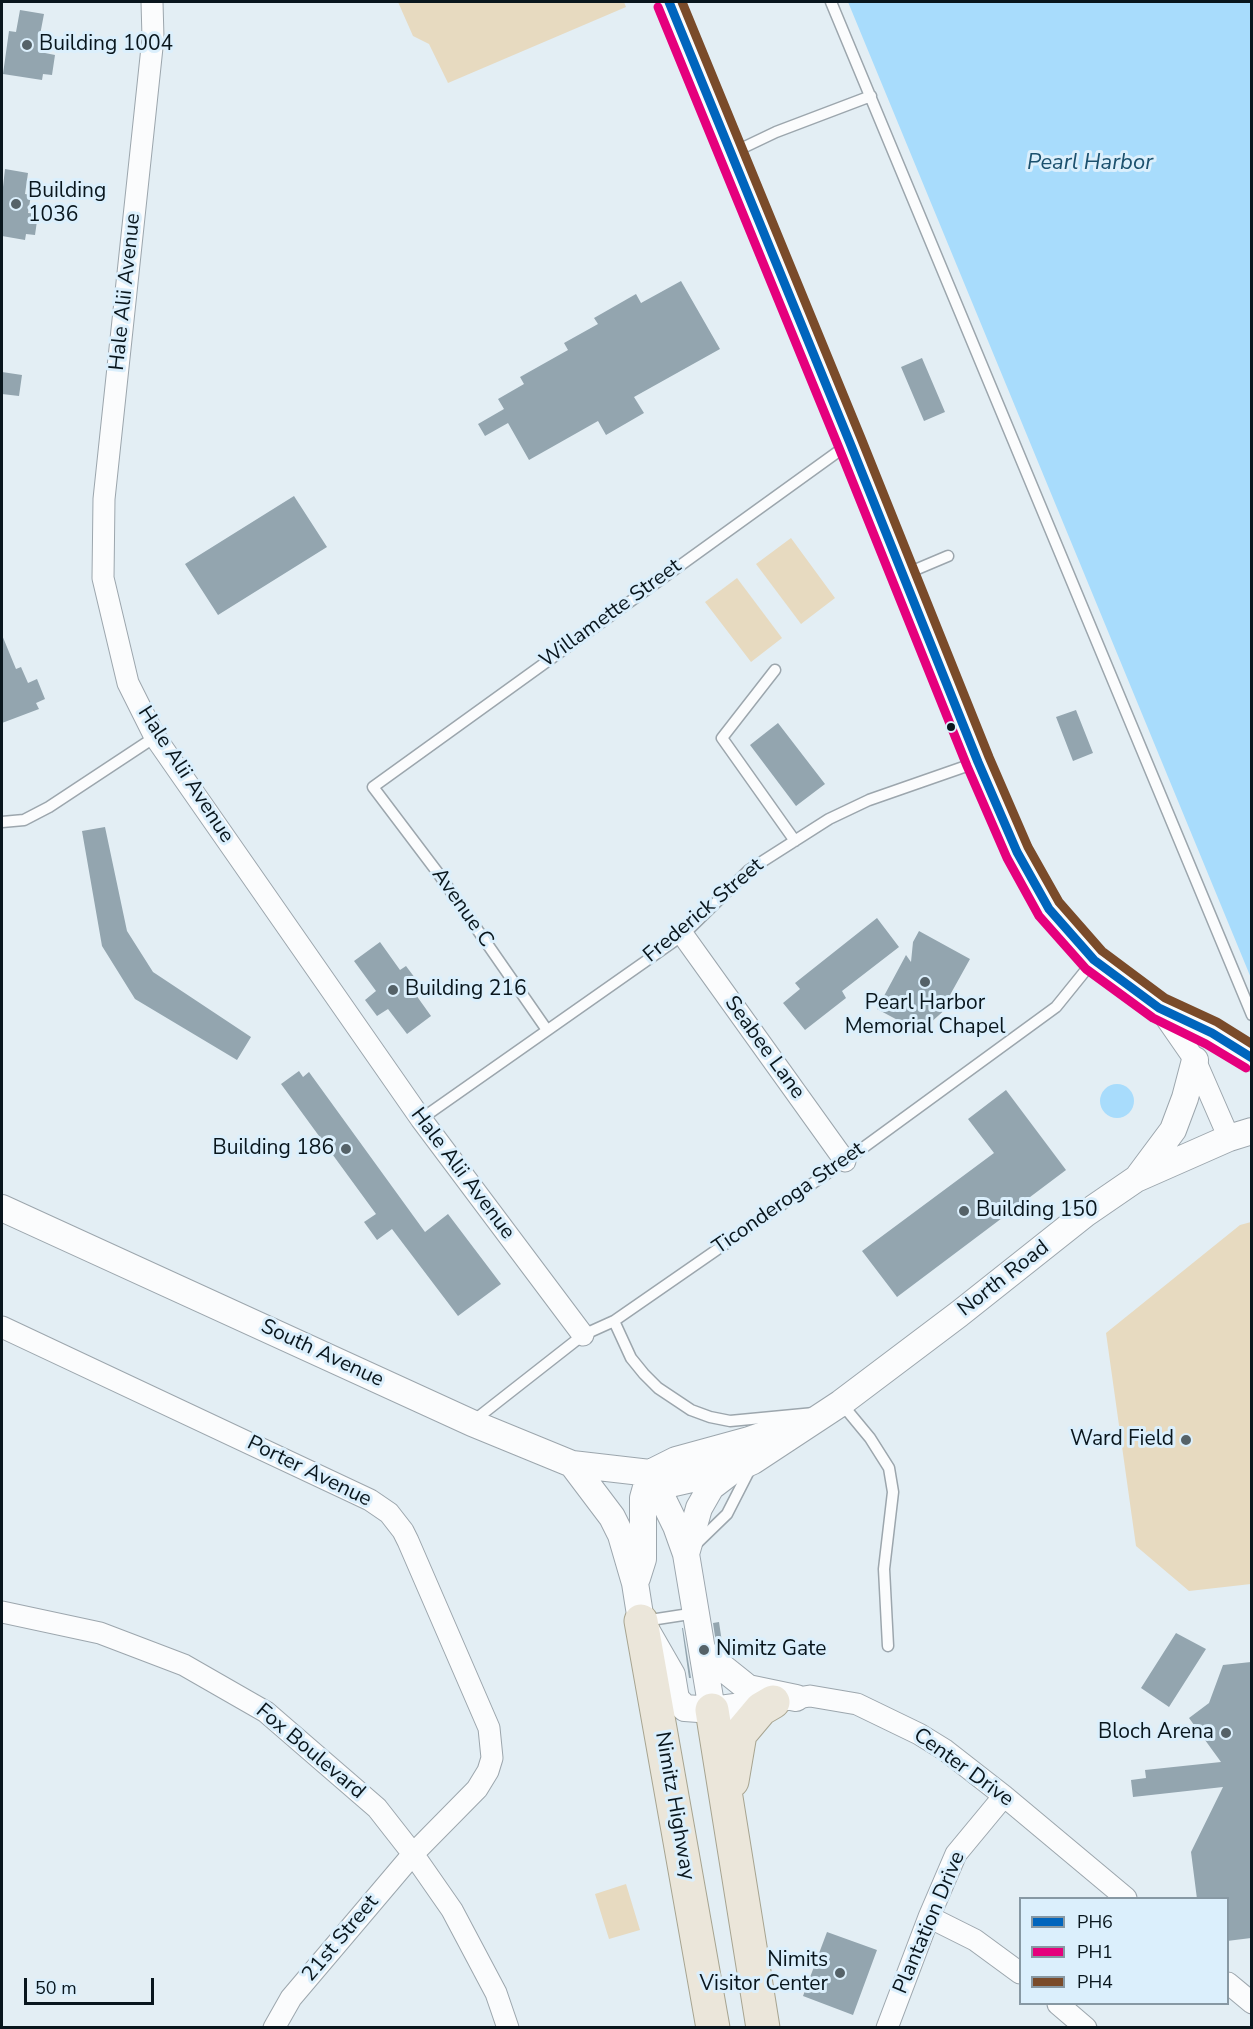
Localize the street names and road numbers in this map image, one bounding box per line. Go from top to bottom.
street label: Hale Alii Avenue [105,212,147,372]
street label: Willamette Street [535,554,687,674]
street label: Hale Alii Avenue [131,702,239,848]
street label: Frederick Street [639,854,769,968]
street label: Avenue C [426,864,498,952]
street label: Seabee Lane [718,992,810,1104]
street label: Hale Alii Avenue [404,1103,520,1245]
street label: Ticonderoga Street [708,1137,870,1261]
street label: North Road [953,1236,1055,1322]
street label: South Avenue [257,1315,387,1393]
street label: Porter Avenue [243,1431,375,1513]
street label: Fox Boulevard [250,1699,370,1805]
street label: Center Drive [908,1723,1018,1813]
street label: Nimitz Highway [649,1730,699,1882]
street label: Plantation Drive [889,1848,971,1998]
street label: 21st Street [298,1891,384,1987]

